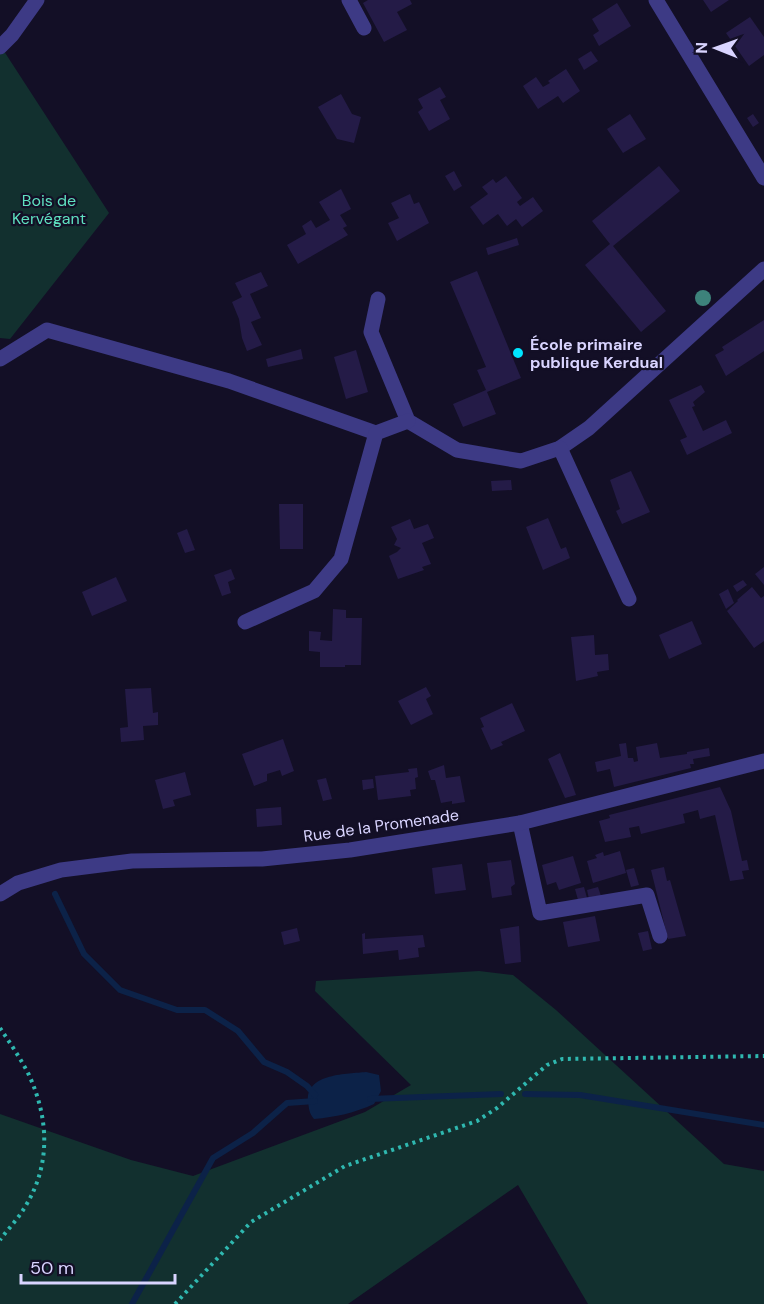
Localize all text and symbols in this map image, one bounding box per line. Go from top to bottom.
north arrow [686,18,746,78]
text: N [691,42,712,54]
park label: Bois de Kervégant [12,190,86,229]
place label: École primaire publique Kerdual [530,334,663,373]
marker: École primaire publique Kerdual [511,346,525,360]
street label: Rue de la Promenade [302,804,460,847]
scale bar [21,1247,176,1285]
text: 50 m [30,1256,74,1280]

